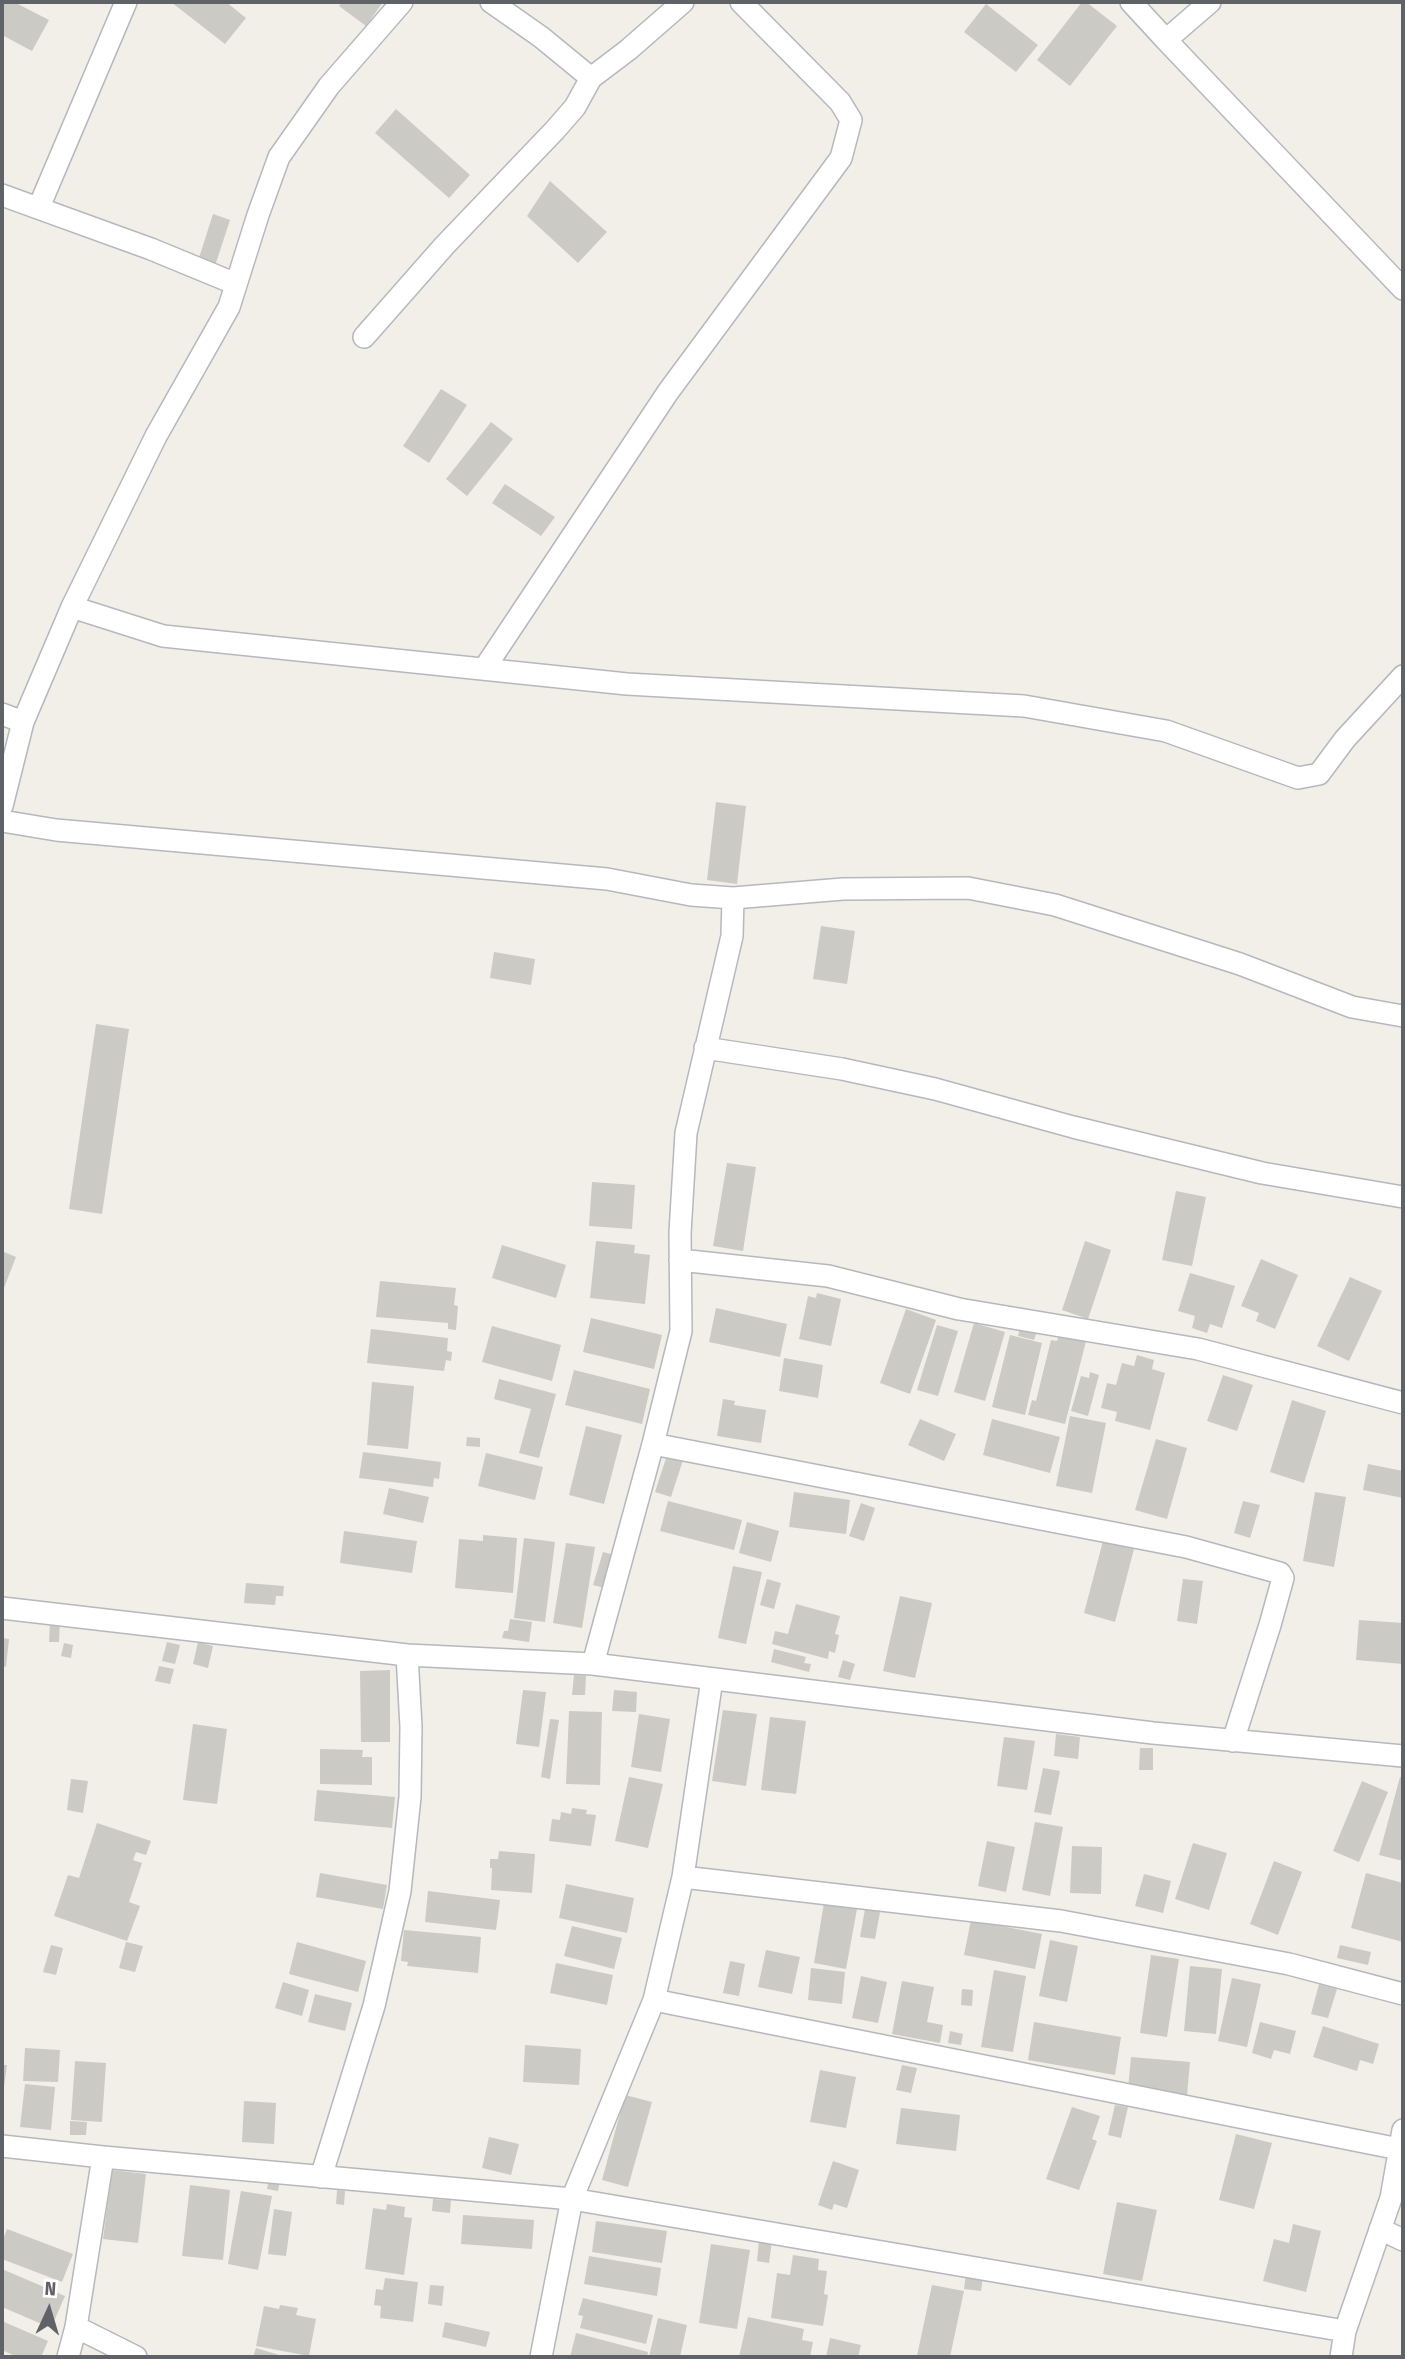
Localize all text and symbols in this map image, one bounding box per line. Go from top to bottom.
north arrow [14,2275,84,2345]
text: N [44,2277,57,2300]

